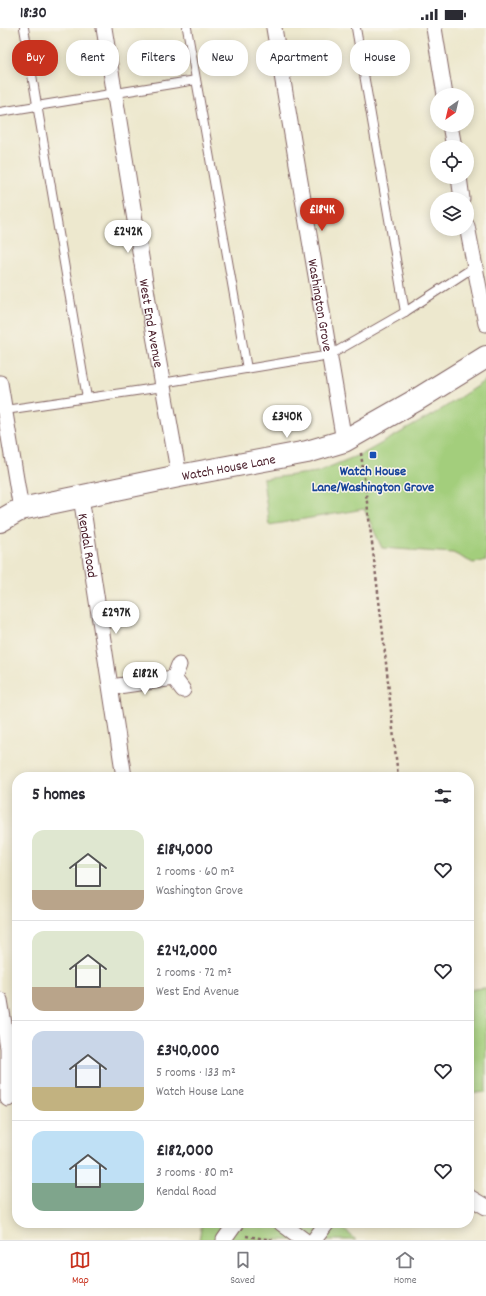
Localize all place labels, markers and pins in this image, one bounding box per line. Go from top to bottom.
pin: £184K [294,198,350,232]
pin: £242K [100,220,156,254]
pin: £340K [259,405,315,439]
marker: Watch House Lane/Washington Grove [368,450,378,460]
place label: Watch House Lane/Washington Grove [312,462,434,498]
pin: £297K [88,601,144,635]
pin: £182K [117,662,173,696]

